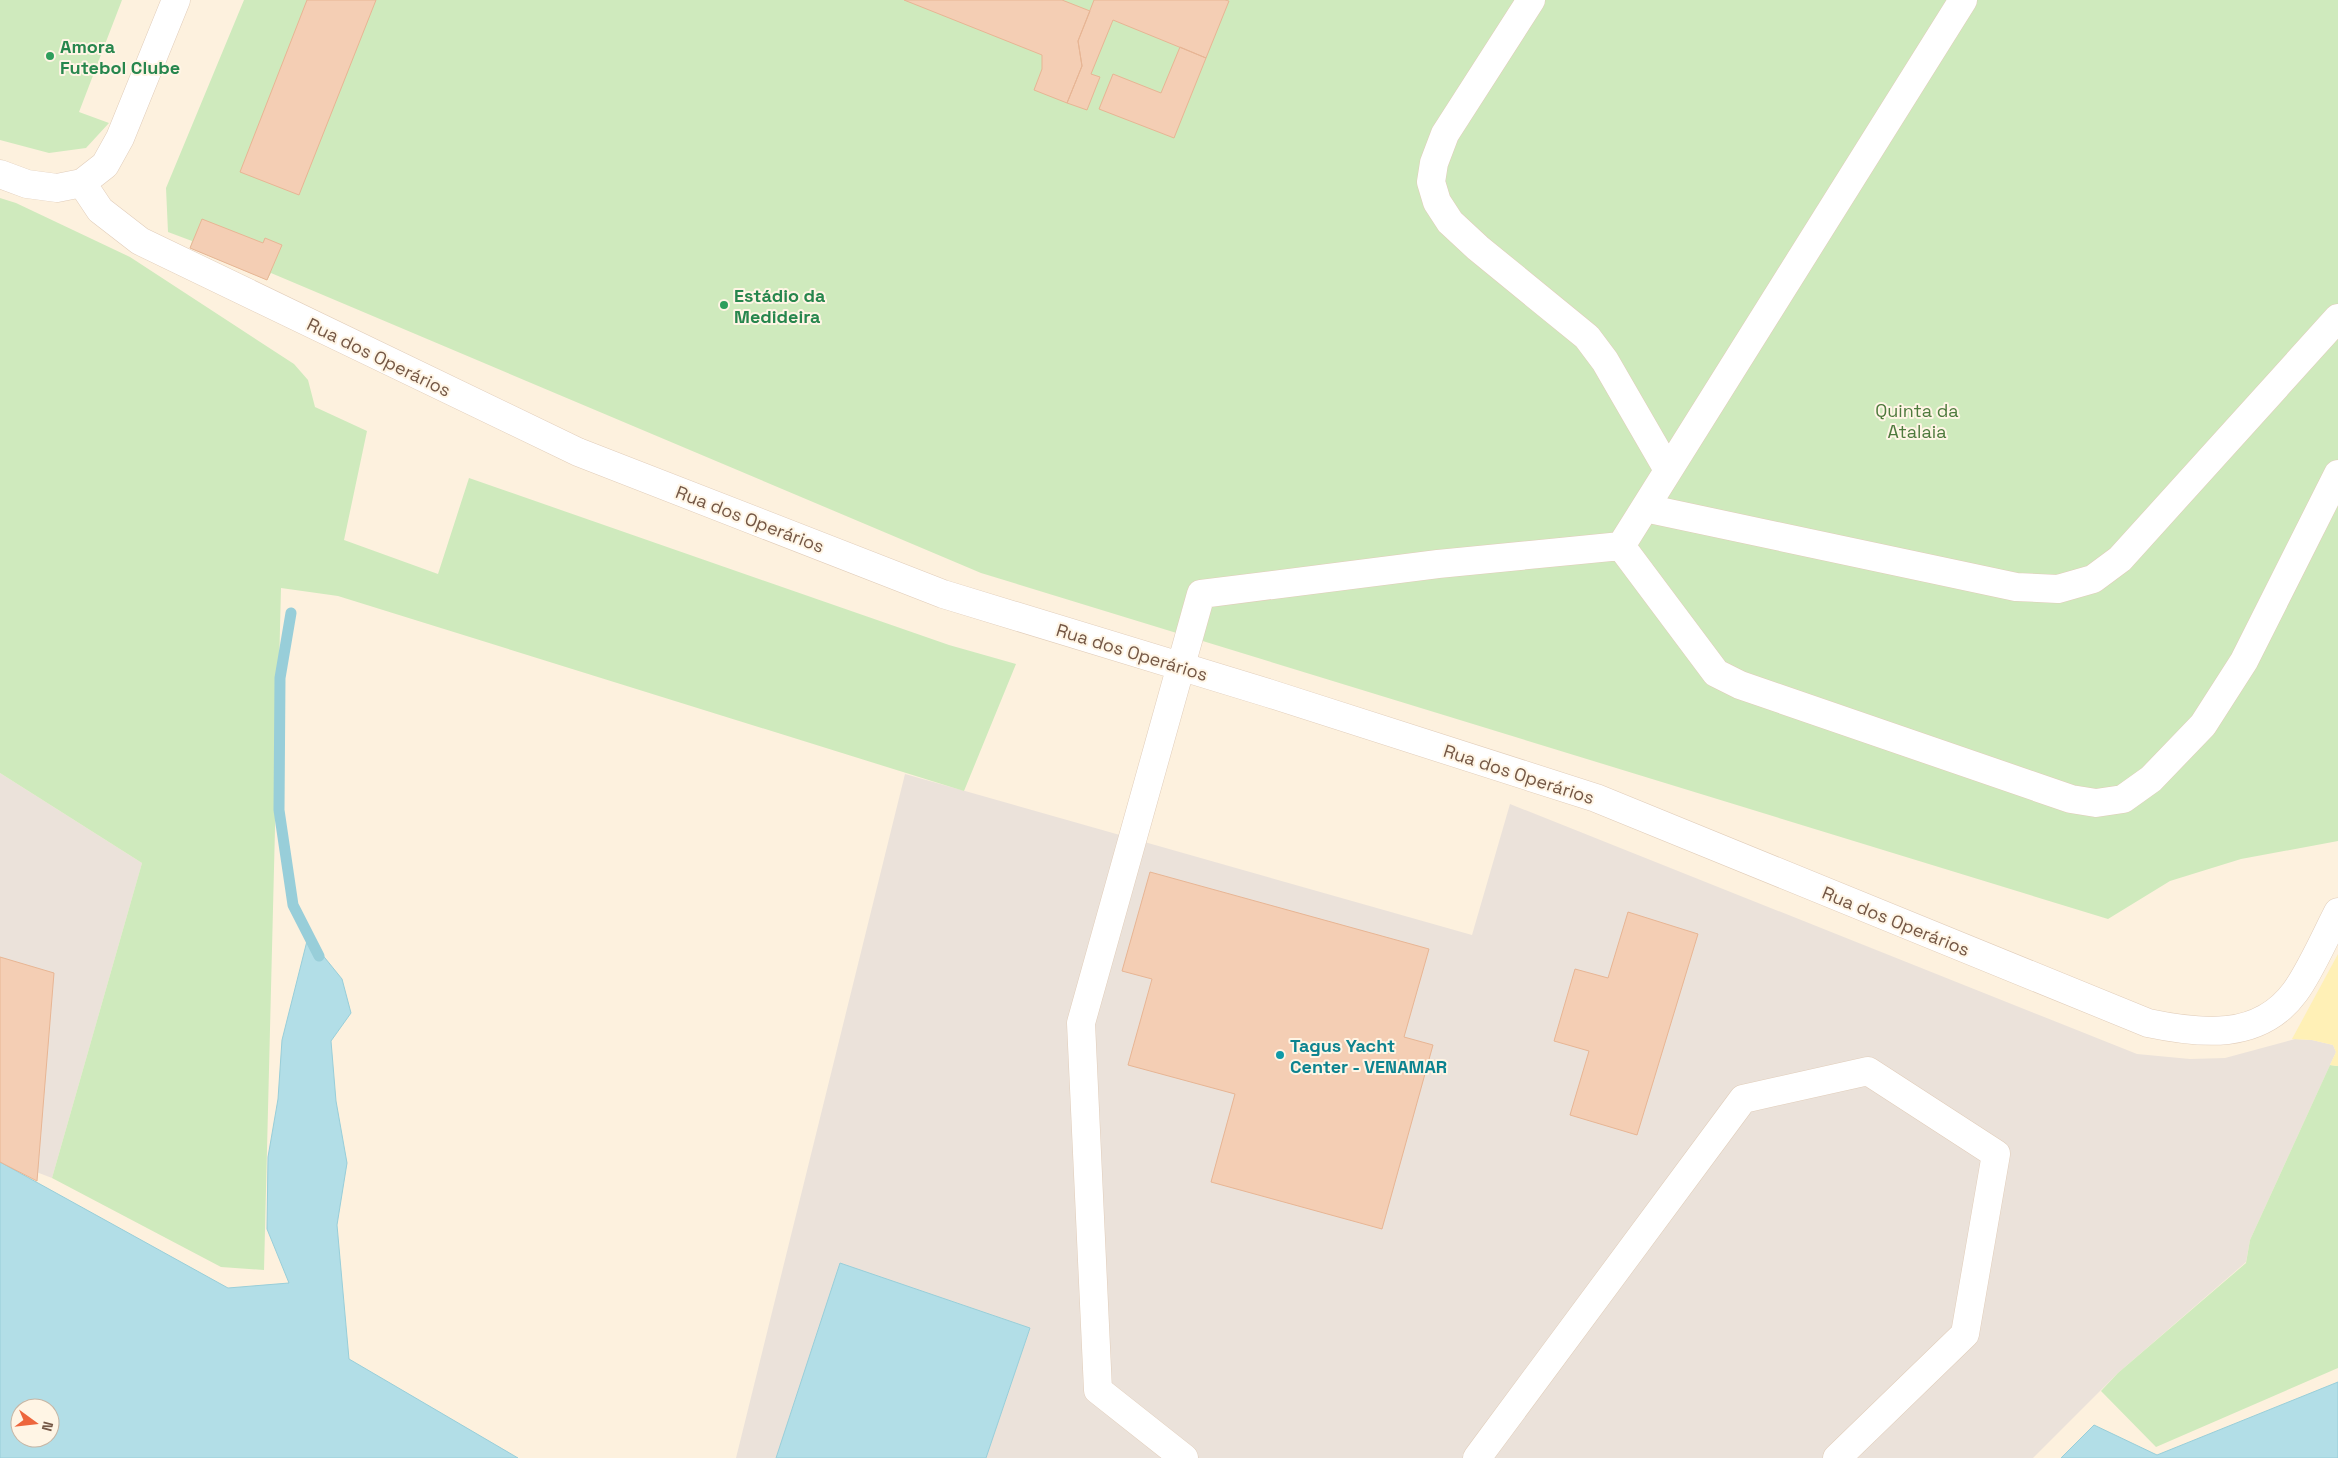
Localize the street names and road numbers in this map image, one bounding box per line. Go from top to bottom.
street label: Rua dos Operários [303,312,455,402]
street label: Rua dos Operários [673,480,827,558]
street label: Rua dos Operários [1054,618,1210,686]
street label: Rua dos Operários [1441,739,1597,809]
street label: Rua dos Operários [1819,881,1973,961]

